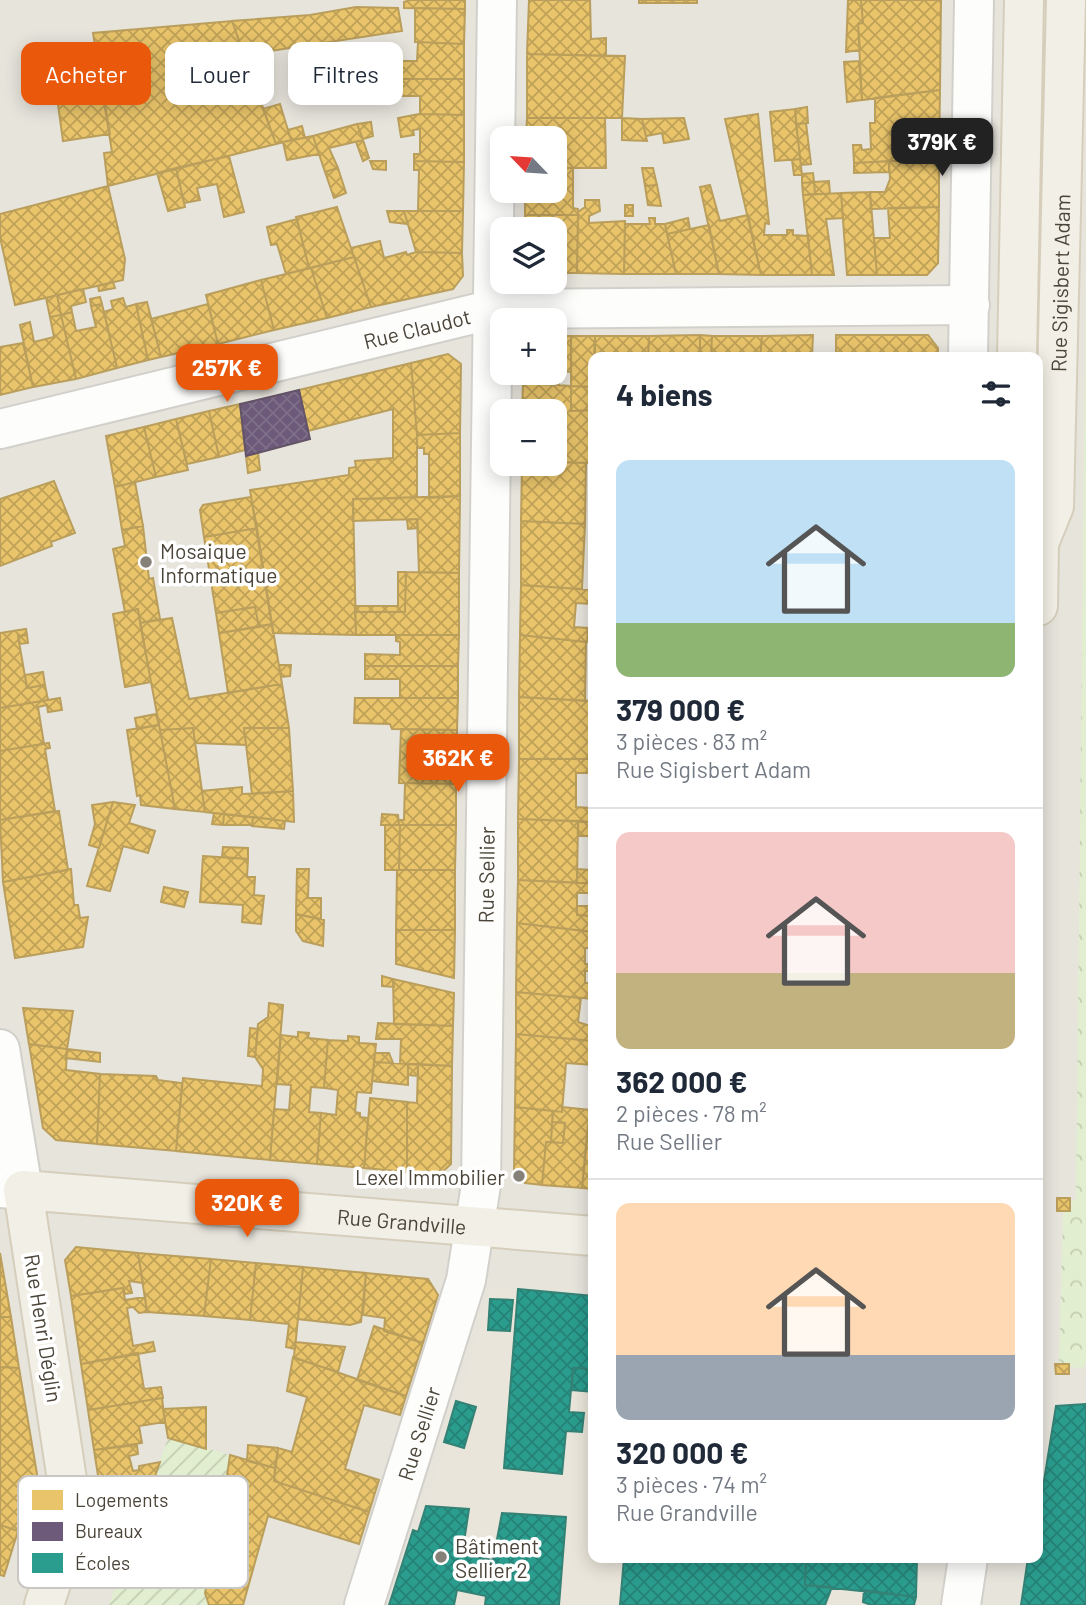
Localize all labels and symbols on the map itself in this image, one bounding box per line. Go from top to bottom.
pin: 379K € [885,118,999,178]
north arrow [490,126,567,203]
street label: Rue Sigisbert Adam [1045,194,1074,372]
street label: Rue Claudot [361,303,473,353]
pin: 257K € [170,344,284,404]
place label: Mosaique Informatique [160,538,277,587]
marker: Mosaique Informatique [138,554,154,570]
pin: 362K € [401,734,515,794]
street label: Rue Sellier [472,826,498,923]
place label: Lexel Immobilier [355,1164,505,1189]
marker: Lexel Immobilier [511,1168,527,1184]
pin: 320K € [190,1180,304,1239]
street label: Rue Grandville [336,1203,467,1238]
street label: Rue Henri Déglin [20,1252,68,1404]
street label: Rue Sellier [391,1383,444,1483]
legend [18,1476,248,1588]
text: Logements [75,1488,168,1511]
text: Bureaux [75,1519,143,1542]
place label: Bâtiment Sellier 2 [455,1533,539,1582]
marker: Bâtiment Sellier 2 [433,1549,449,1565]
text: Écoles [75,1551,130,1574]

